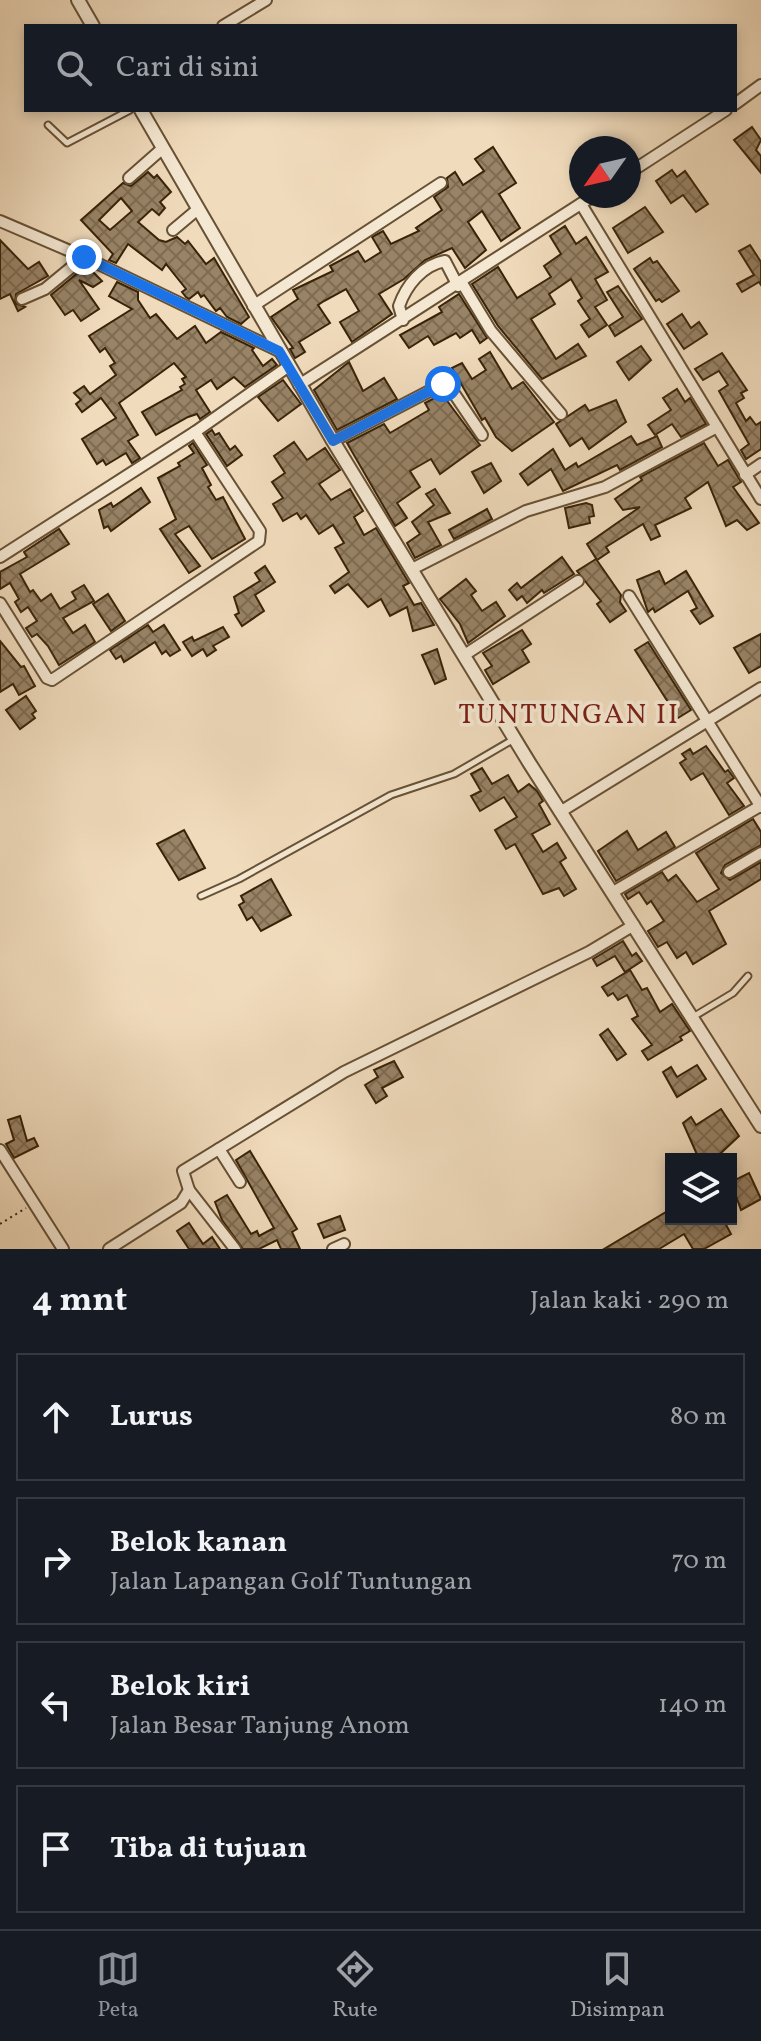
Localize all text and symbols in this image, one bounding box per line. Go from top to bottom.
search box [24,24,737,112]
icon: search [52,46,96,90]
text: Cari di sini [116,47,259,89]
north arrow [569,136,641,208]
route end [66,239,102,275]
route start [425,366,461,402]
district label: TUNTUNGAN II [458,696,680,735]
map controls [665,1153,737,1225]
button: layers [665,1153,737,1225]
text: 4 mnt [32,1278,127,1325]
text: Jalan kaki · 290 m [530,1283,729,1319]
icon: ahead [34,1395,78,1439]
text: Lurus [110,1396,193,1438]
text: 80 m [670,1399,727,1435]
text: Belok kanan [110,1522,287,1564]
icon: right [34,1539,78,1583]
text: 70 m [672,1543,727,1579]
text: Jalan Lapangan Golf Tuntungan [110,1564,472,1600]
text: Belok kiri [110,1666,250,1708]
icon: left [34,1683,78,1727]
text: 140 m [658,1687,727,1723]
text: Jalan Besar Tanjung Anom [110,1708,410,1744]
icon: arrive [34,1827,78,1871]
text: Tiba di tujuan [110,1828,307,1870]
tab: Peta [96,1947,140,2026]
tab: Rute [332,1947,378,2026]
tab: Disimpan [570,1947,665,2026]

